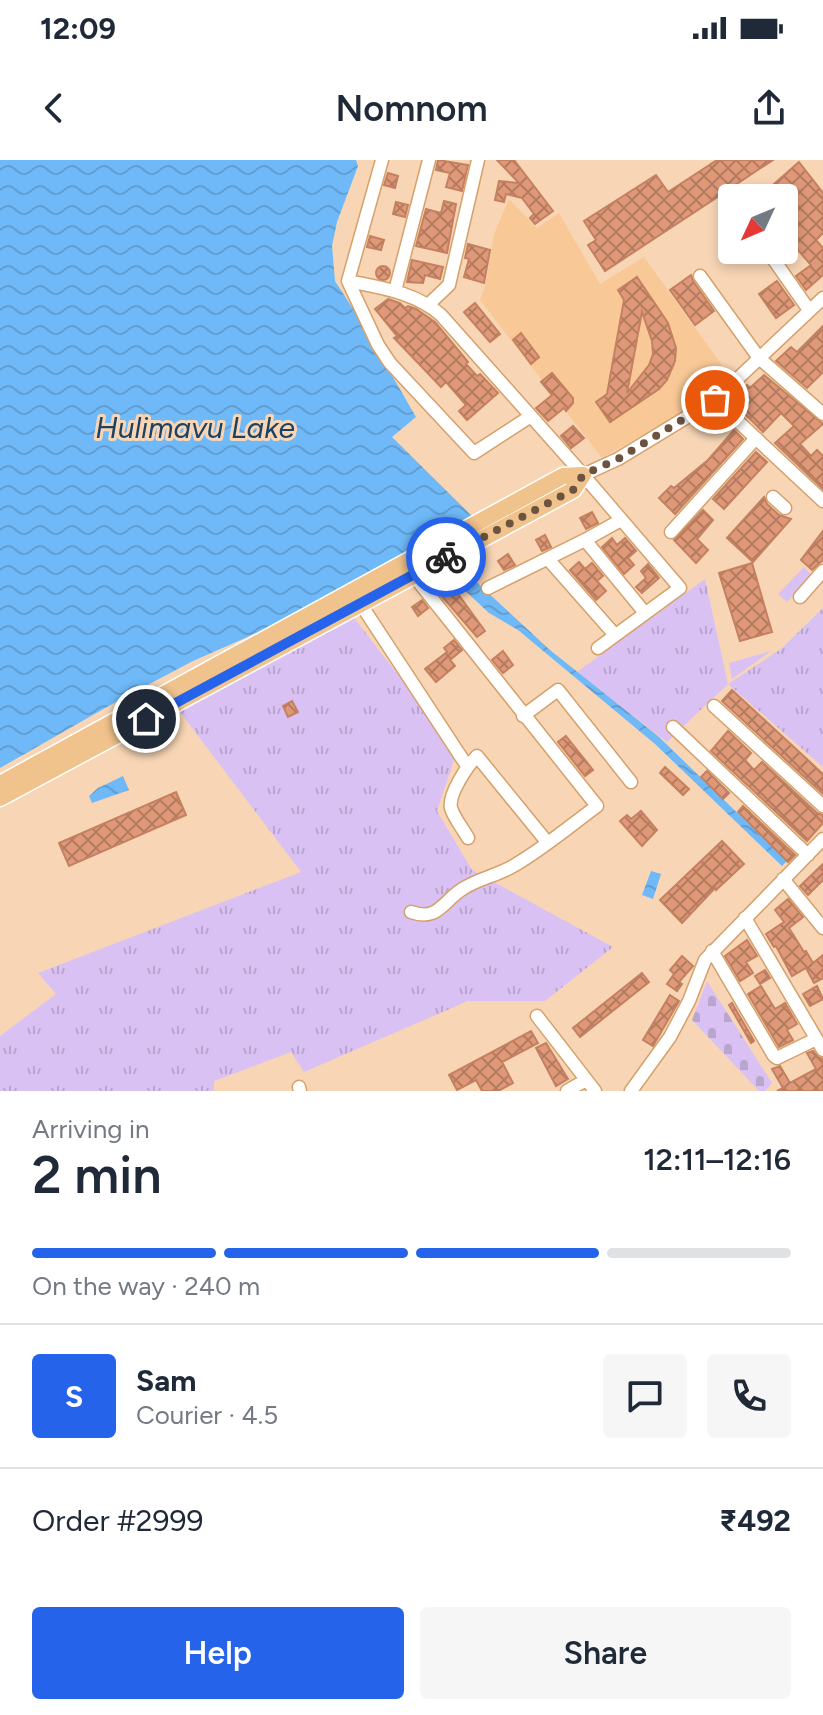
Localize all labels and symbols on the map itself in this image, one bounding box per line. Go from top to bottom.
north arrow [718,184,798,264]
pin [681,366,749,434]
water label: Hulimavu Lake [95,409,295,446]
courier [406,517,486,597]
pin [112,685,180,753]

